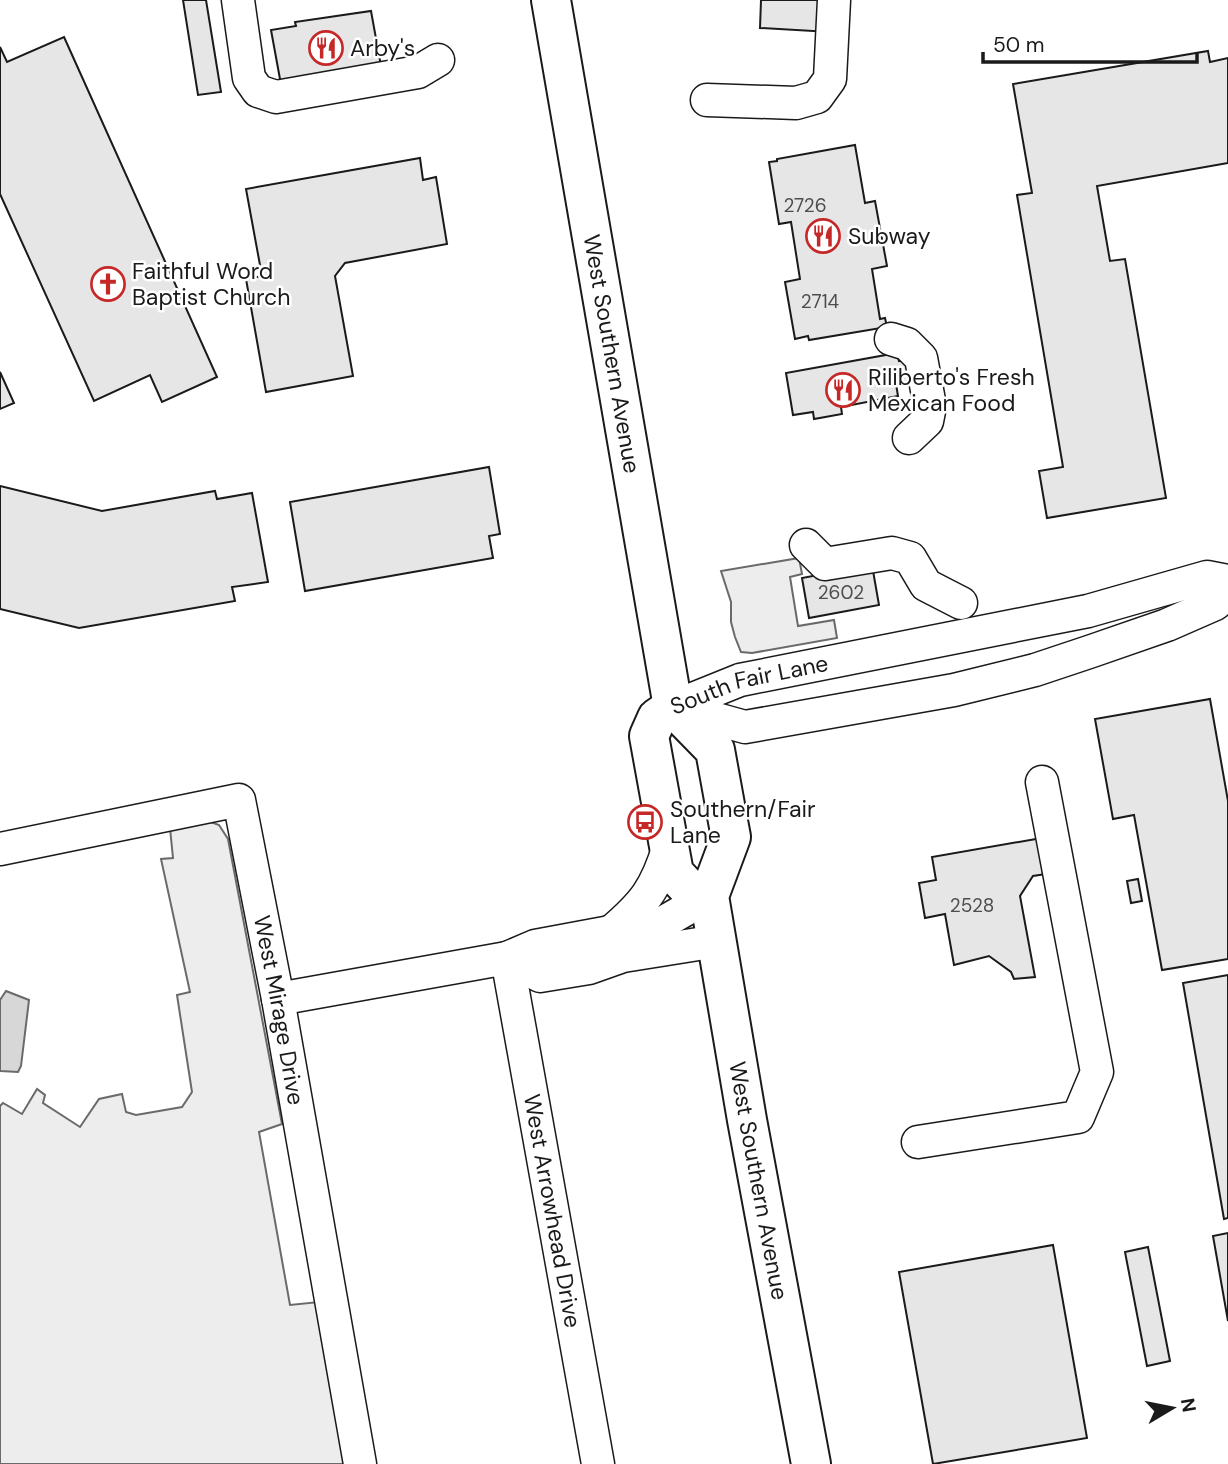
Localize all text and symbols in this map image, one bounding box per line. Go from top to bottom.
scale bar [983,21,1196,65]
restaurant icon: Arby's [307,29,345,67]
text: 50 m [993,31,1044,59]
place label: Arby's [350,33,415,63]
house number: 2726 [783,193,827,218]
restaurant icon: Subway [804,217,842,255]
place label: Subway [848,221,931,251]
street label: West Southern Avenue [577,232,647,476]
place label: Faithful Word Baptist Church [132,256,290,312]
church icon: Faithful Word Baptist Church [89,265,127,303]
house number: 2714 [801,289,839,314]
place label: Riliberto's Fresh Mexican Food [868,362,1035,418]
restaurant icon: Riliberto's Fresh Mexican Food [824,371,862,409]
house number: 2602 [818,580,864,605]
street label: South Fair Lane [666,648,831,722]
place label: Southern/Fair Lane [670,794,816,850]
bus stop icon: Southern/Fair Lane [626,803,664,841]
house number: 2528 [950,893,994,918]
street label: West Mirage Drive [247,913,311,1107]
street label: West Southern Avenue [722,1059,795,1302]
street label: West Arrowhead Drive [517,1092,588,1330]
north arrow [1137,1373,1207,1443]
text: N [1175,1396,1202,1414]

